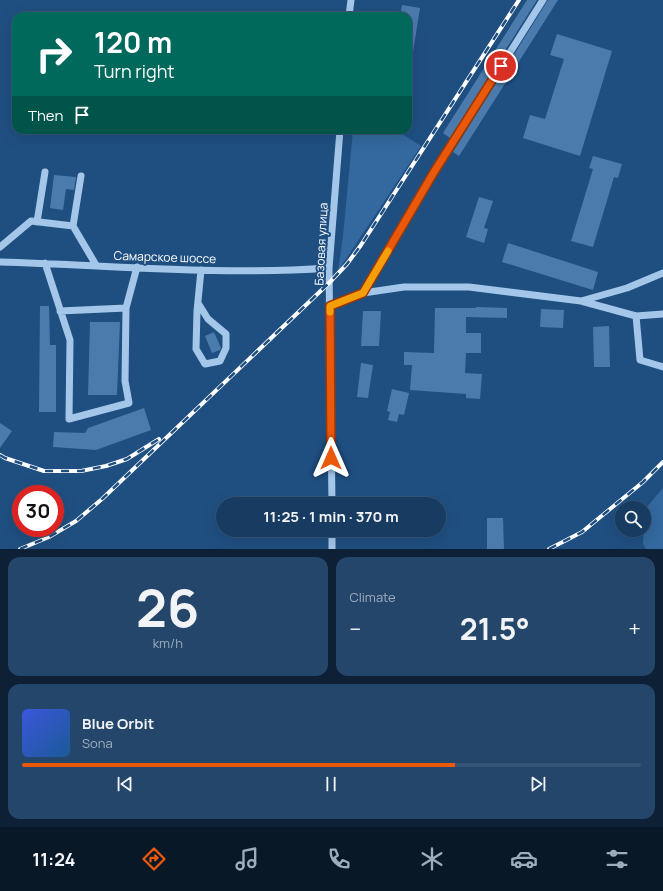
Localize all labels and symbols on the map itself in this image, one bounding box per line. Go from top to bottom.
pin [484,49,518,83]
street label: Базовая улица [310,202,332,286]
street label: Самарское шоссе [113,247,217,267]
position arrow [310,437,352,479]
speed limit sign: 30 [12,485,64,537]

